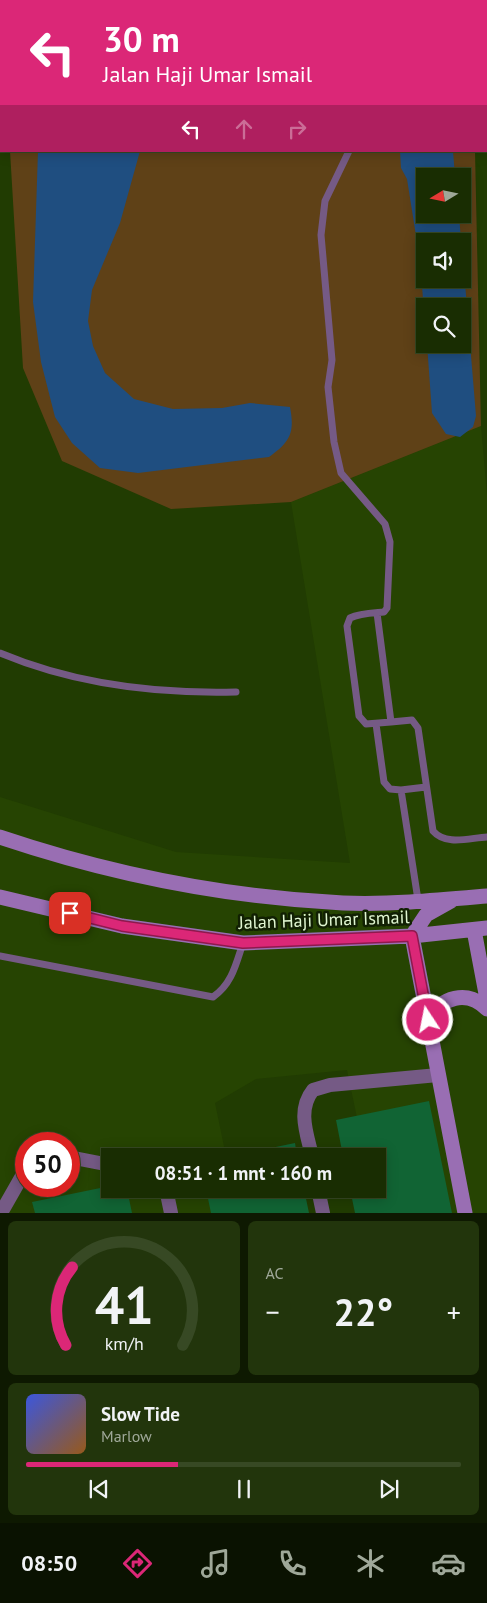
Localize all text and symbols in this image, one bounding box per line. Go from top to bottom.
text: 30 m [103,16,180,62]
icon: left [20,20,85,85]
text: Jalan Haji Umar Ismail [103,60,312,88]
icon: left [177,115,205,143]
icon: ahead [230,115,258,143]
icon: right [283,115,311,143]
north arrow [416,168,471,222]
map controls [416,168,471,353]
button: sound [416,233,471,288]
button: search [416,298,471,353]
pin [49,892,91,934]
icon: arrive [56,899,84,927]
street label: Jalan Haji Umar Ismail [237,905,411,934]
position arrow [401,993,453,1045]
speed limit sign: 50 [15,1132,80,1197]
text: 08:51 · 1 mnt · 160 m [155,1161,332,1185]
text: AC [266,1263,284,1283]
text: 41 [94,1271,153,1338]
text: 22° [333,1287,393,1336]
text: − [266,1293,280,1330]
text: + [447,1293,461,1330]
text: km/h [104,1332,143,1355]
text: Slow Tide [101,1402,180,1426]
text: Marlow [101,1426,152,1446]
icon: previous [85,1475,113,1503]
icon: pause [230,1475,258,1503]
icon: next [375,1475,403,1503]
icon: directions [120,1546,155,1581]
icon: music [198,1546,233,1581]
icon: phone [275,1546,310,1581]
icon: climate [353,1546,388,1581]
icon: car [431,1546,466,1581]
text: 08:50 [21,1549,77,1577]

